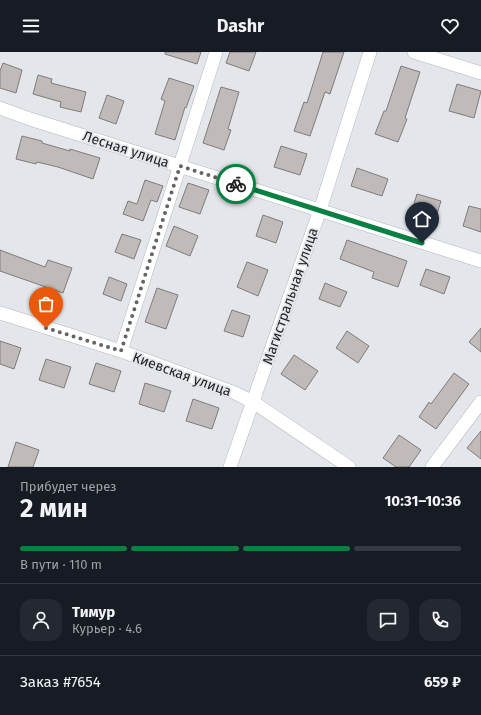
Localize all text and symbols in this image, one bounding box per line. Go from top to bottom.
icon: menu [20,15,42,37]
text: Dashr [217,15,264,37]
icon: heart [439,15,461,37]
street label: Лесная улица [80,128,171,171]
courier [216,164,256,204]
icon: bike [225,173,247,195]
pin [405,202,439,243]
icon: home [411,208,433,230]
street label: Магистральная улица [259,226,322,367]
pin [29,287,63,328]
icon: bag [35,293,57,315]
street label: Киевская улица [130,349,234,400]
text: Прибудет через [20,479,117,494]
text: 10:31–10:36 [384,492,461,510]
text: 2 мин [20,493,88,524]
text: В пути · 110 m [20,557,102,572]
button: person [20,599,62,641]
button: chat [367,599,409,641]
button: phone [419,599,461,641]
text: Тимур [72,603,115,621]
text: Курьер · 4.6 [72,621,142,636]
text: Заказ #7654 [20,673,101,691]
text: 659 ₽ [424,673,461,691]

